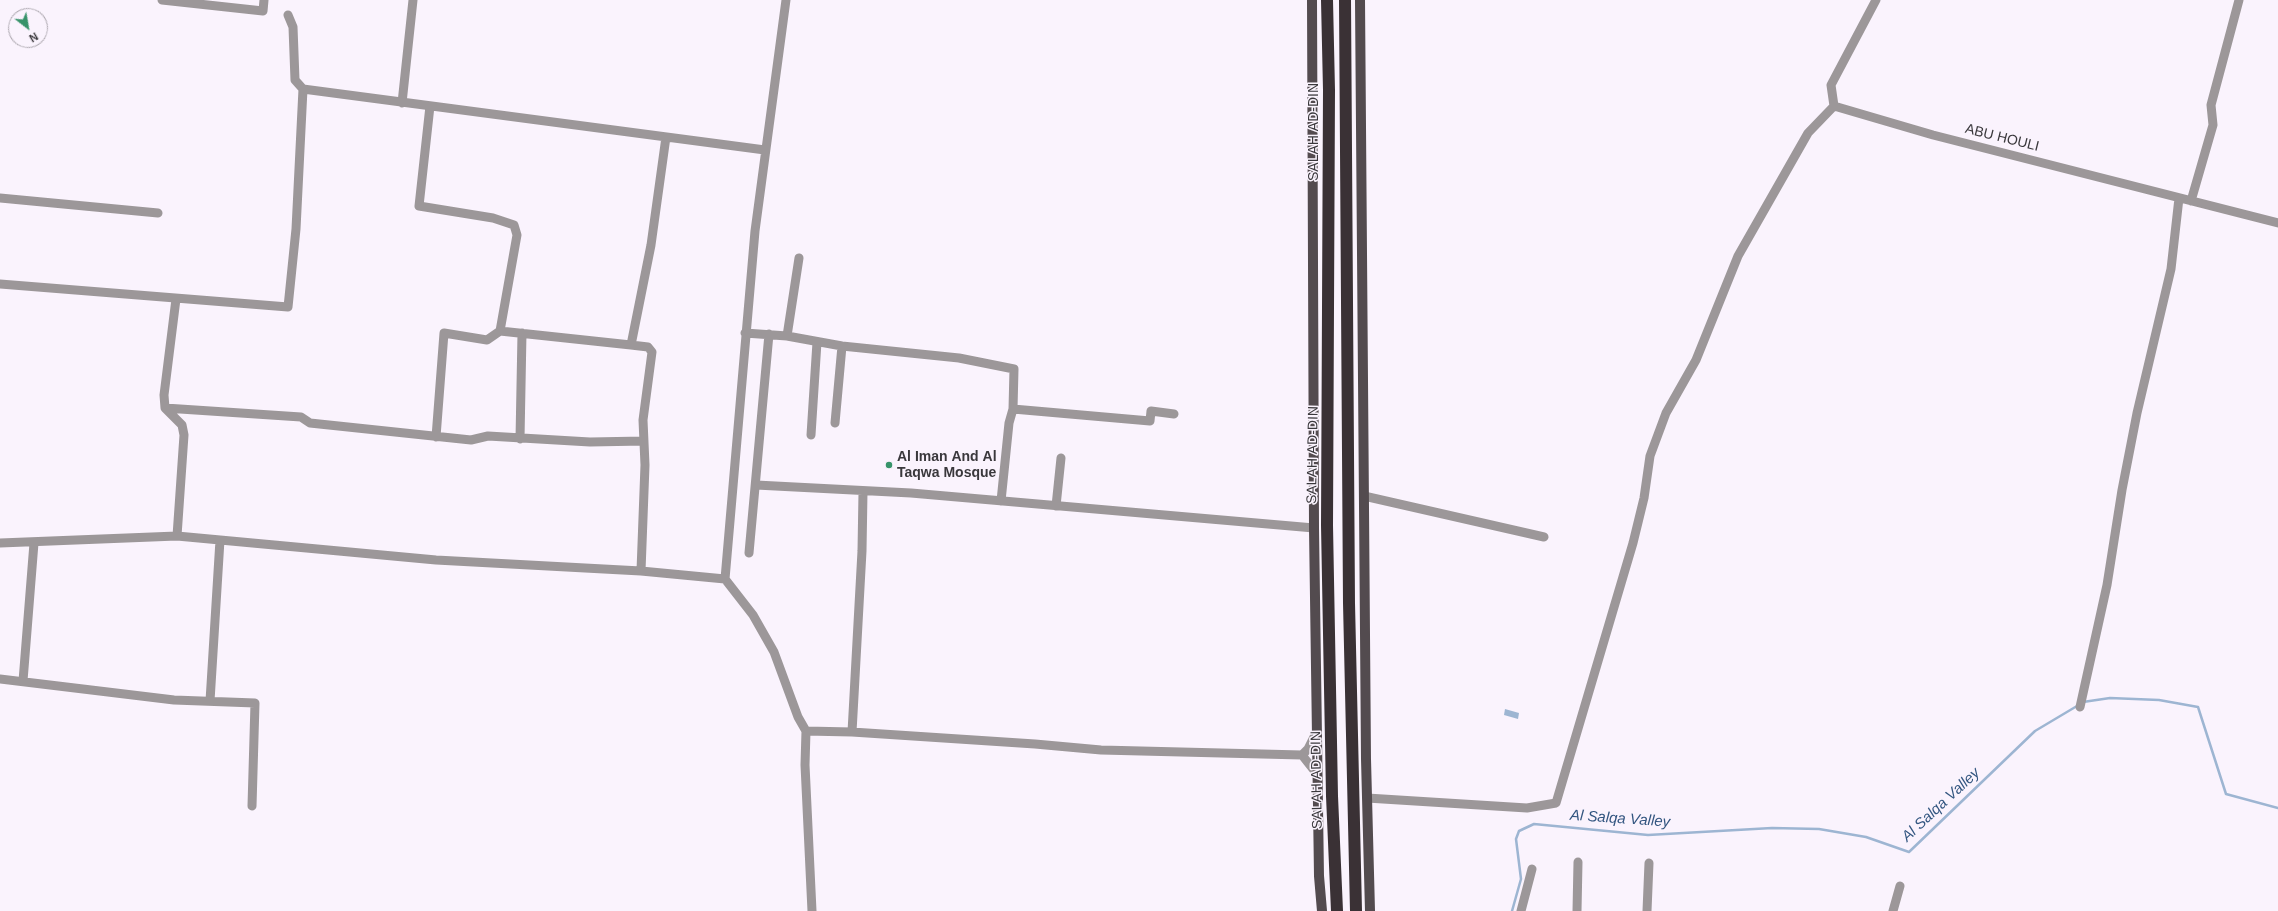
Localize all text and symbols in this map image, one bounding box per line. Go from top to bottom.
north arrow [8,8,48,48]
text: N [27,30,40,45]
street label: SALAH AD-DIN [1306,83,1322,181]
street label: ABU HOULI [1963,121,2041,155]
street label: SALAH AD-DIN [1304,406,1322,504]
place label: Al Iman And Al Taqwa Mosque [897,449,997,482]
marker: Al Iman And Al Taqwa Mosque [884,460,894,470]
street label: SALAH AD-DIN [1308,731,1326,829]
water label: Al Salqa Valley [1898,764,1984,846]
water label: Al Salqa Valley [1569,807,1671,831]

